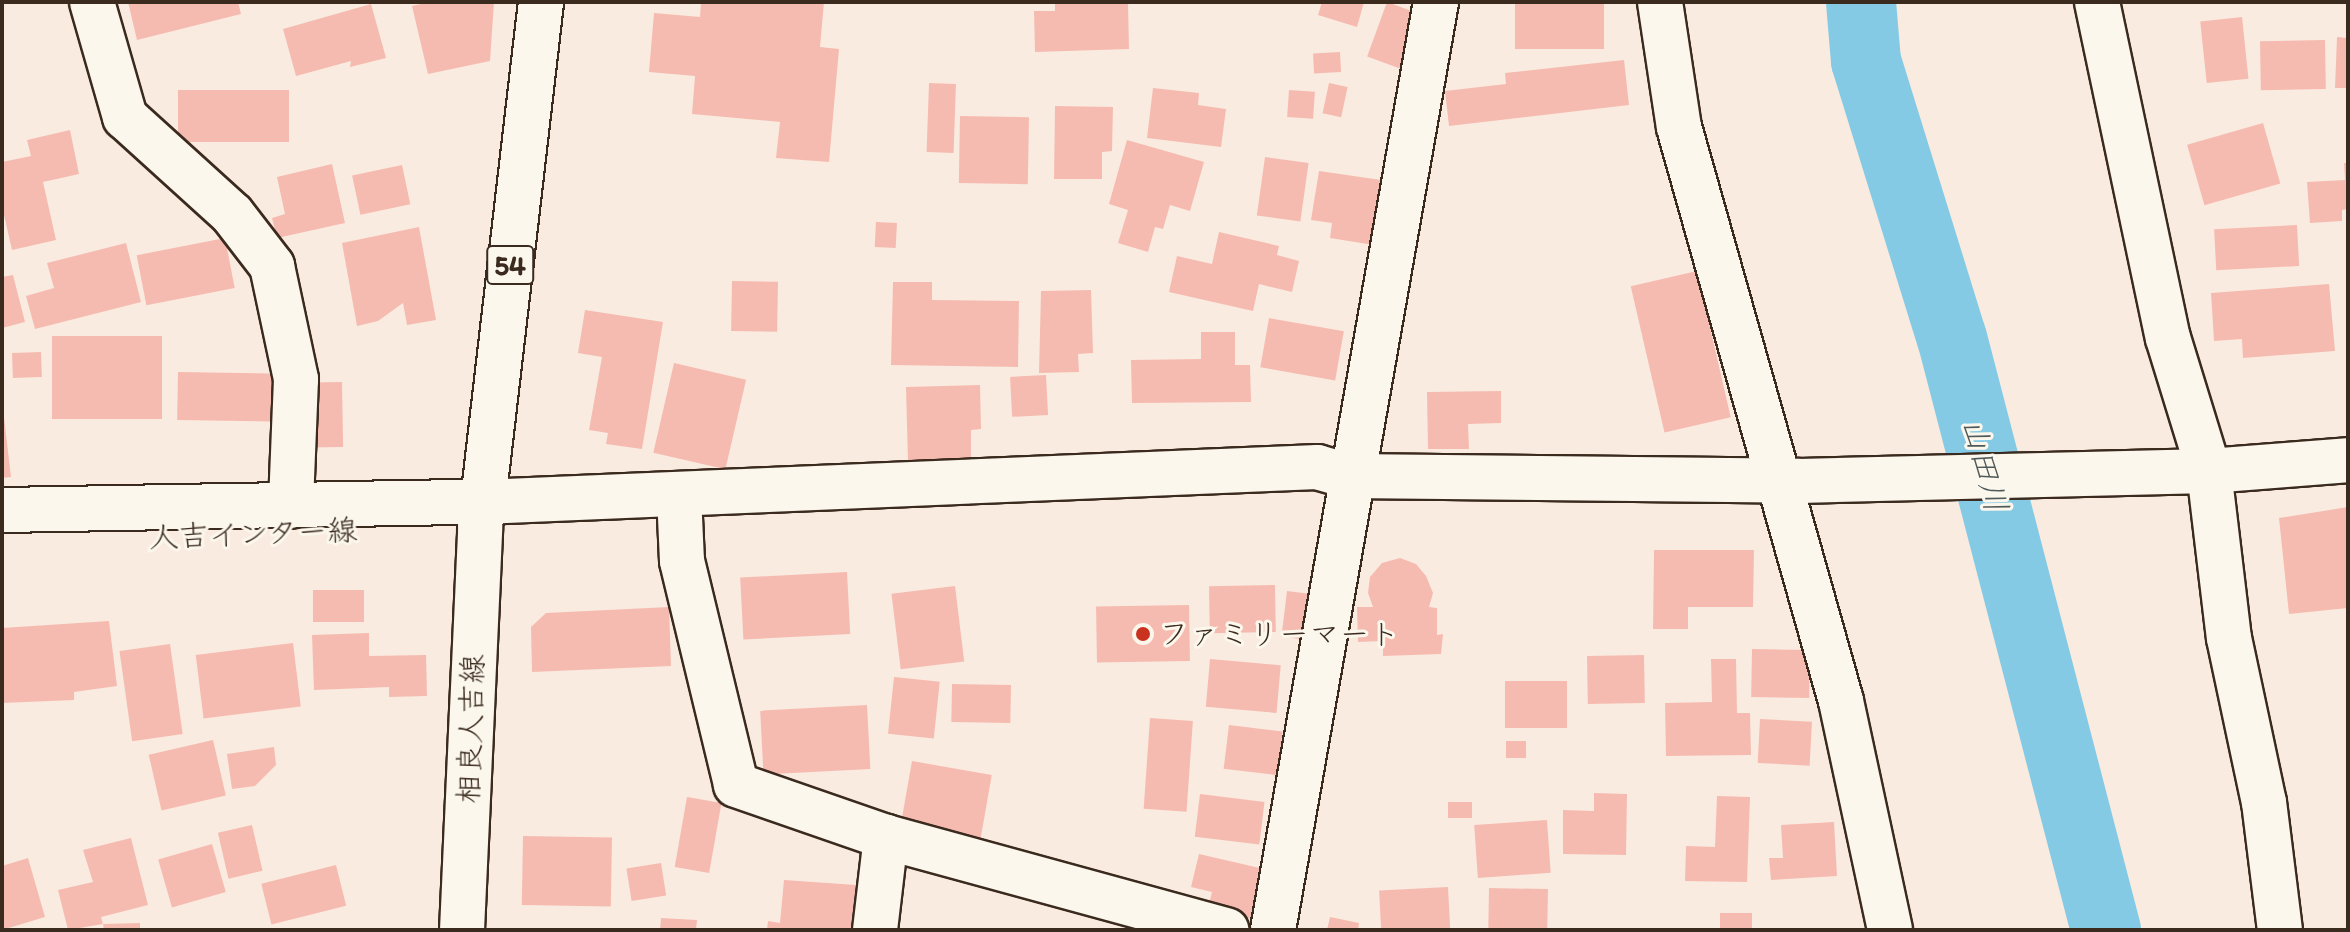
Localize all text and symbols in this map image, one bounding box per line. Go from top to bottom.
road number: 54 [486,241,534,289]
water label: 山田川 [1954,414,2016,516]
street label: 人吉インター線 [147,512,359,556]
place label: ファミリーマート [1159,616,1399,652]
marker: ファミリーマート [1134,625,1152,643]
street label: 相良人吉線 [450,653,492,805]

